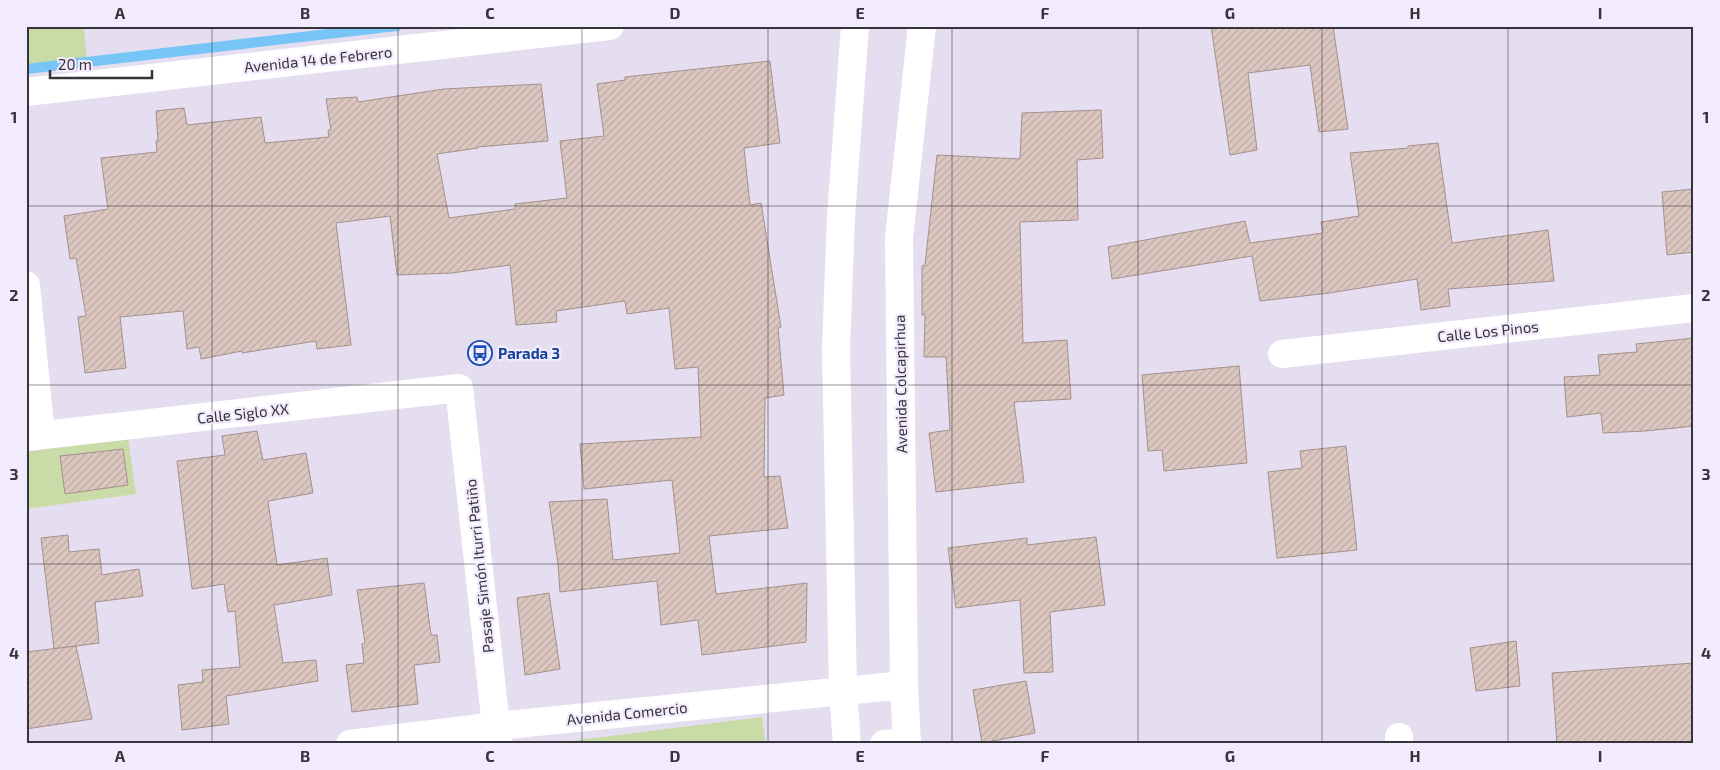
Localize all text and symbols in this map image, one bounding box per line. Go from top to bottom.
text: A [115,3,126,22]
text: B [300,3,310,22]
text: C [485,3,495,22]
text: D [670,3,681,22]
text: E [855,3,865,22]
text: F [1041,3,1050,22]
text: G [1225,3,1235,22]
text: H [1409,3,1421,22]
text: I [1598,3,1602,22]
street label: Avenida 14 de Febrero [243,42,393,76]
scale bar [50,48,152,80]
text: 20 m [58,55,92,73]
text: 1 [11,107,17,126]
text: 1 [1703,107,1709,126]
text: 2 [9,285,19,304]
text: 2 [1701,285,1711,304]
street label: Avenida Colcapirhua [890,315,910,453]
street label: Calle Los Pinos [1436,317,1540,345]
bus stop icon: Parada 3 [467,340,493,366]
place label: Parada 3 [498,344,560,362]
street label: Calle Siglo XX [196,399,290,427]
text: 3 [9,464,19,483]
text: 3 [1701,464,1711,483]
street label: Pasaje Simón Iturri Patiño [461,478,498,654]
text: 4 [9,643,19,662]
text: 4 [1701,643,1711,662]
street label: Avenida Comercio [566,698,688,728]
text: A [115,746,126,765]
text: B [300,746,310,765]
text: C [485,746,495,765]
text: D [670,746,681,765]
text: E [855,746,865,765]
text: F [1041,746,1050,765]
text: G [1225,746,1235,765]
text: H [1409,746,1421,765]
text: I [1598,746,1602,765]

